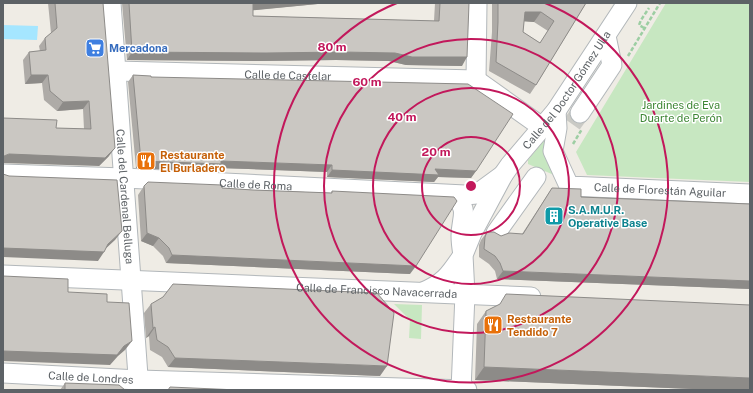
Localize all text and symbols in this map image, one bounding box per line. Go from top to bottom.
street label: Calle del Doctor Gómez Ulla [520,29,613,151]
supermarket icon: Mercadona [84,37,106,59]
text: 80 m [317,40,347,54]
place label: Mercadona [109,42,168,54]
street label: Calle de Castelar [244,68,332,82]
text: 60 m [352,75,382,89]
park label: Jardines de Eva Duarte de Perón [640,99,722,124]
text: 40 m [387,110,417,124]
street label: Calle del Cardenal Belluga [114,128,136,265]
text: 20 m [422,145,451,159]
place label: Restaurante El Burladero [160,149,225,174]
restaurant icon: Restaurante El Burladero [135,150,157,172]
street label: Calle de Roma [219,177,293,192]
centre of rings [464,179,478,193]
street label: Calle de Florestán Aguilar [594,181,726,199]
place label: S.A.M.U.R. Operative Base [568,204,647,229]
building icon: S.A.M.U.R. Operative Base [543,205,565,227]
street label: Calle de Francisco Navacerrada [296,281,457,300]
place label: Restaurante Tendido 7 [507,313,572,338]
restaurant icon: Restaurante Tendido 7 [482,314,504,336]
street label: Calle de Londres [48,369,134,386]

